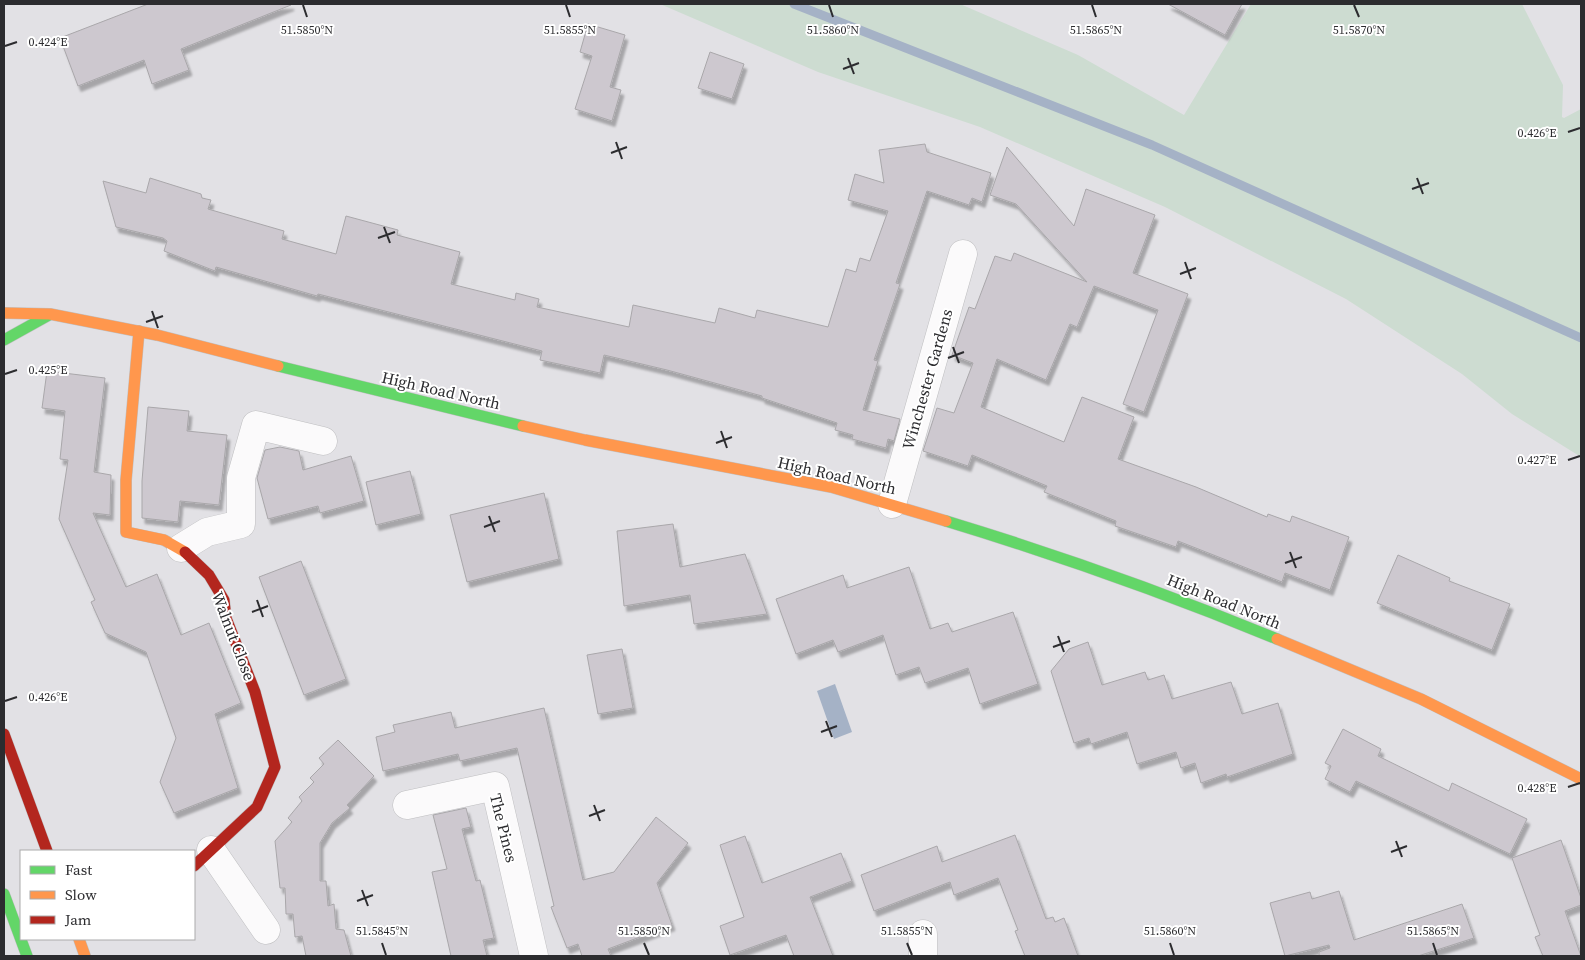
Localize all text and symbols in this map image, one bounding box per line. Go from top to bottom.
text: 51.5850°N [281,22,333,38]
text: 51.5855°N [544,22,596,38]
text: 51.5860°N [807,22,859,38]
text: 51.5865°N [1070,22,1122,38]
text: 51.5870°N [1333,22,1385,38]
text: 0.424°E [29,34,67,50]
text: 0.426°E [1518,125,1556,141]
street label: Winchester Gardens [896,306,958,452]
text: 0.425°E [29,362,67,378]
street label: High Road North [380,366,503,414]
street label: High Road North [776,451,899,499]
text: 0.427°E [1518,452,1556,468]
street label: High Road North [1164,568,1285,634]
street label: Walnut Close [207,588,261,684]
text: 0.426°E [29,689,67,705]
text: 0.428°E [1518,780,1556,796]
street label: The Pines [485,791,523,865]
legend [20,850,195,940]
text: Fast [65,859,92,880]
text: Slow [65,884,97,905]
text: Jam [64,909,92,930]
text: 51.5845°N [356,923,408,939]
text: 51.5850°N [618,923,670,939]
text: 51.5855°N [881,923,933,939]
text: 51.5860°N [1144,923,1196,939]
text: 51.5865°N [1407,923,1459,939]

